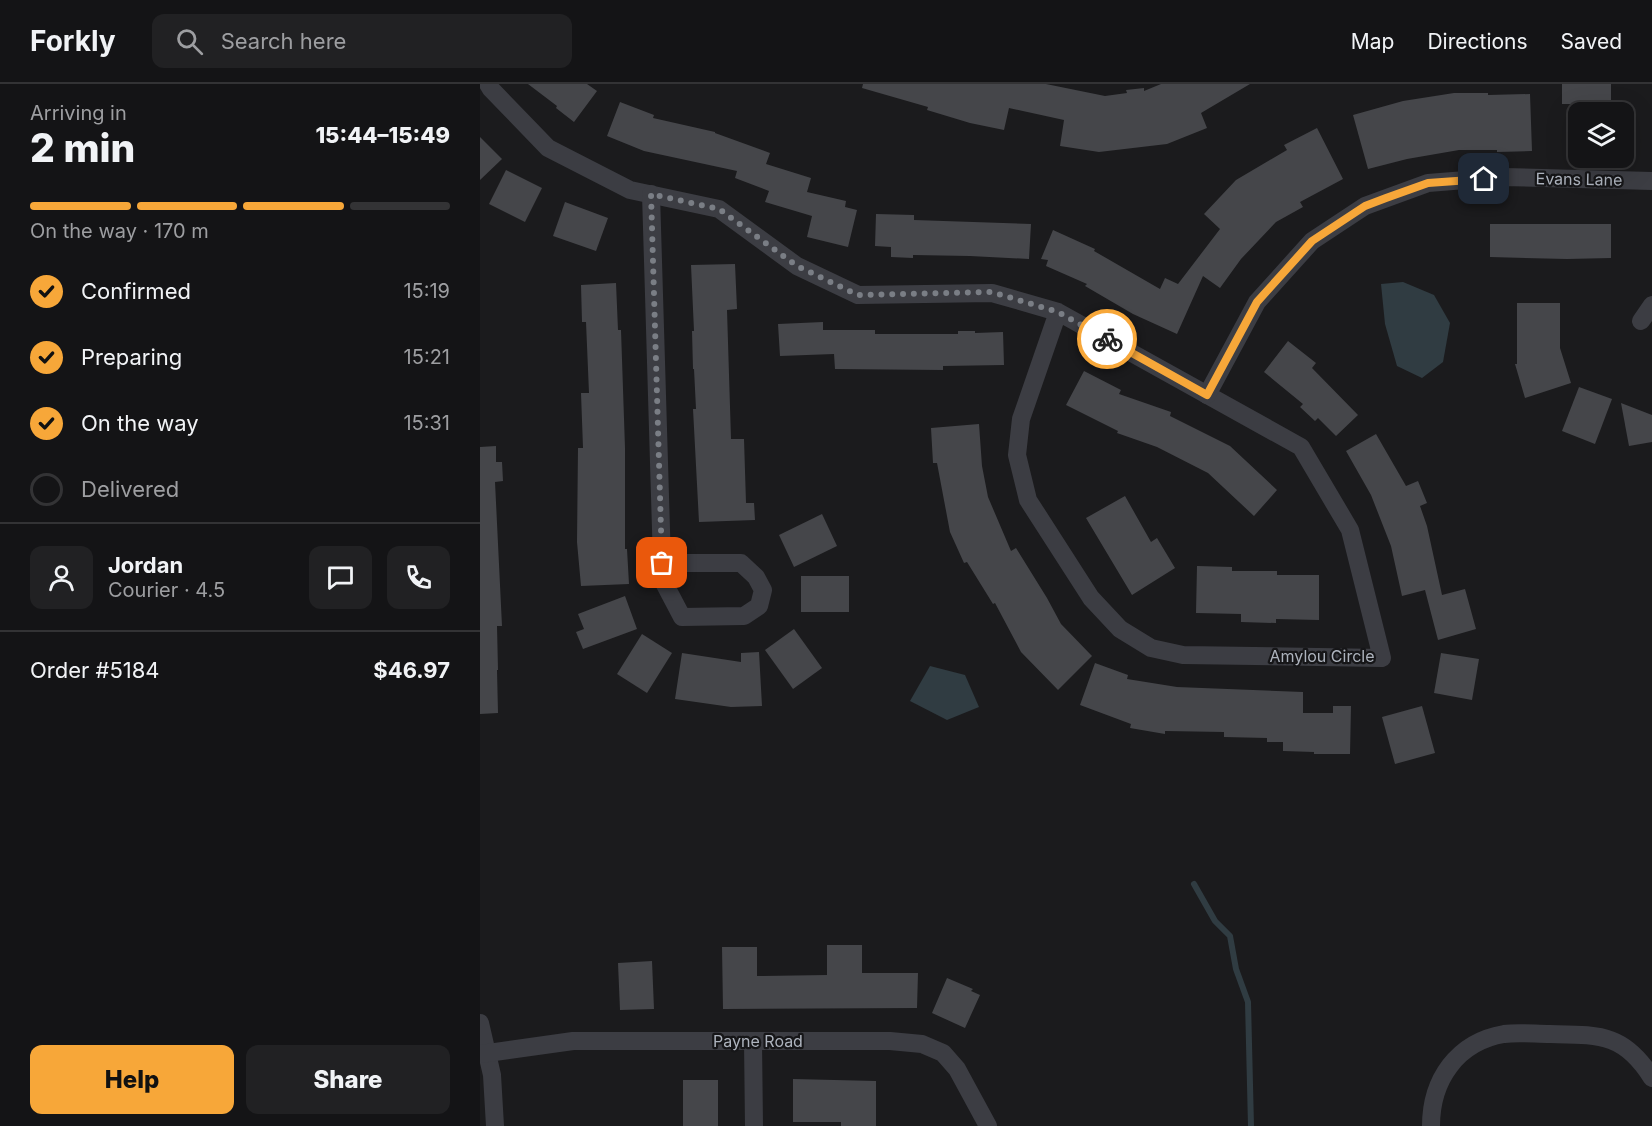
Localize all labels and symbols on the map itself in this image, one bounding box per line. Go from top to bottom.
pin [1458,153,1509,204]
street label: Evans Lane [1535,168,1623,190]
courier [1077,309,1137,369]
pin [636,537,687,588]
street label: Amylou Circle [1270,646,1374,666]
street label: Payne Road [713,1031,803,1051]

